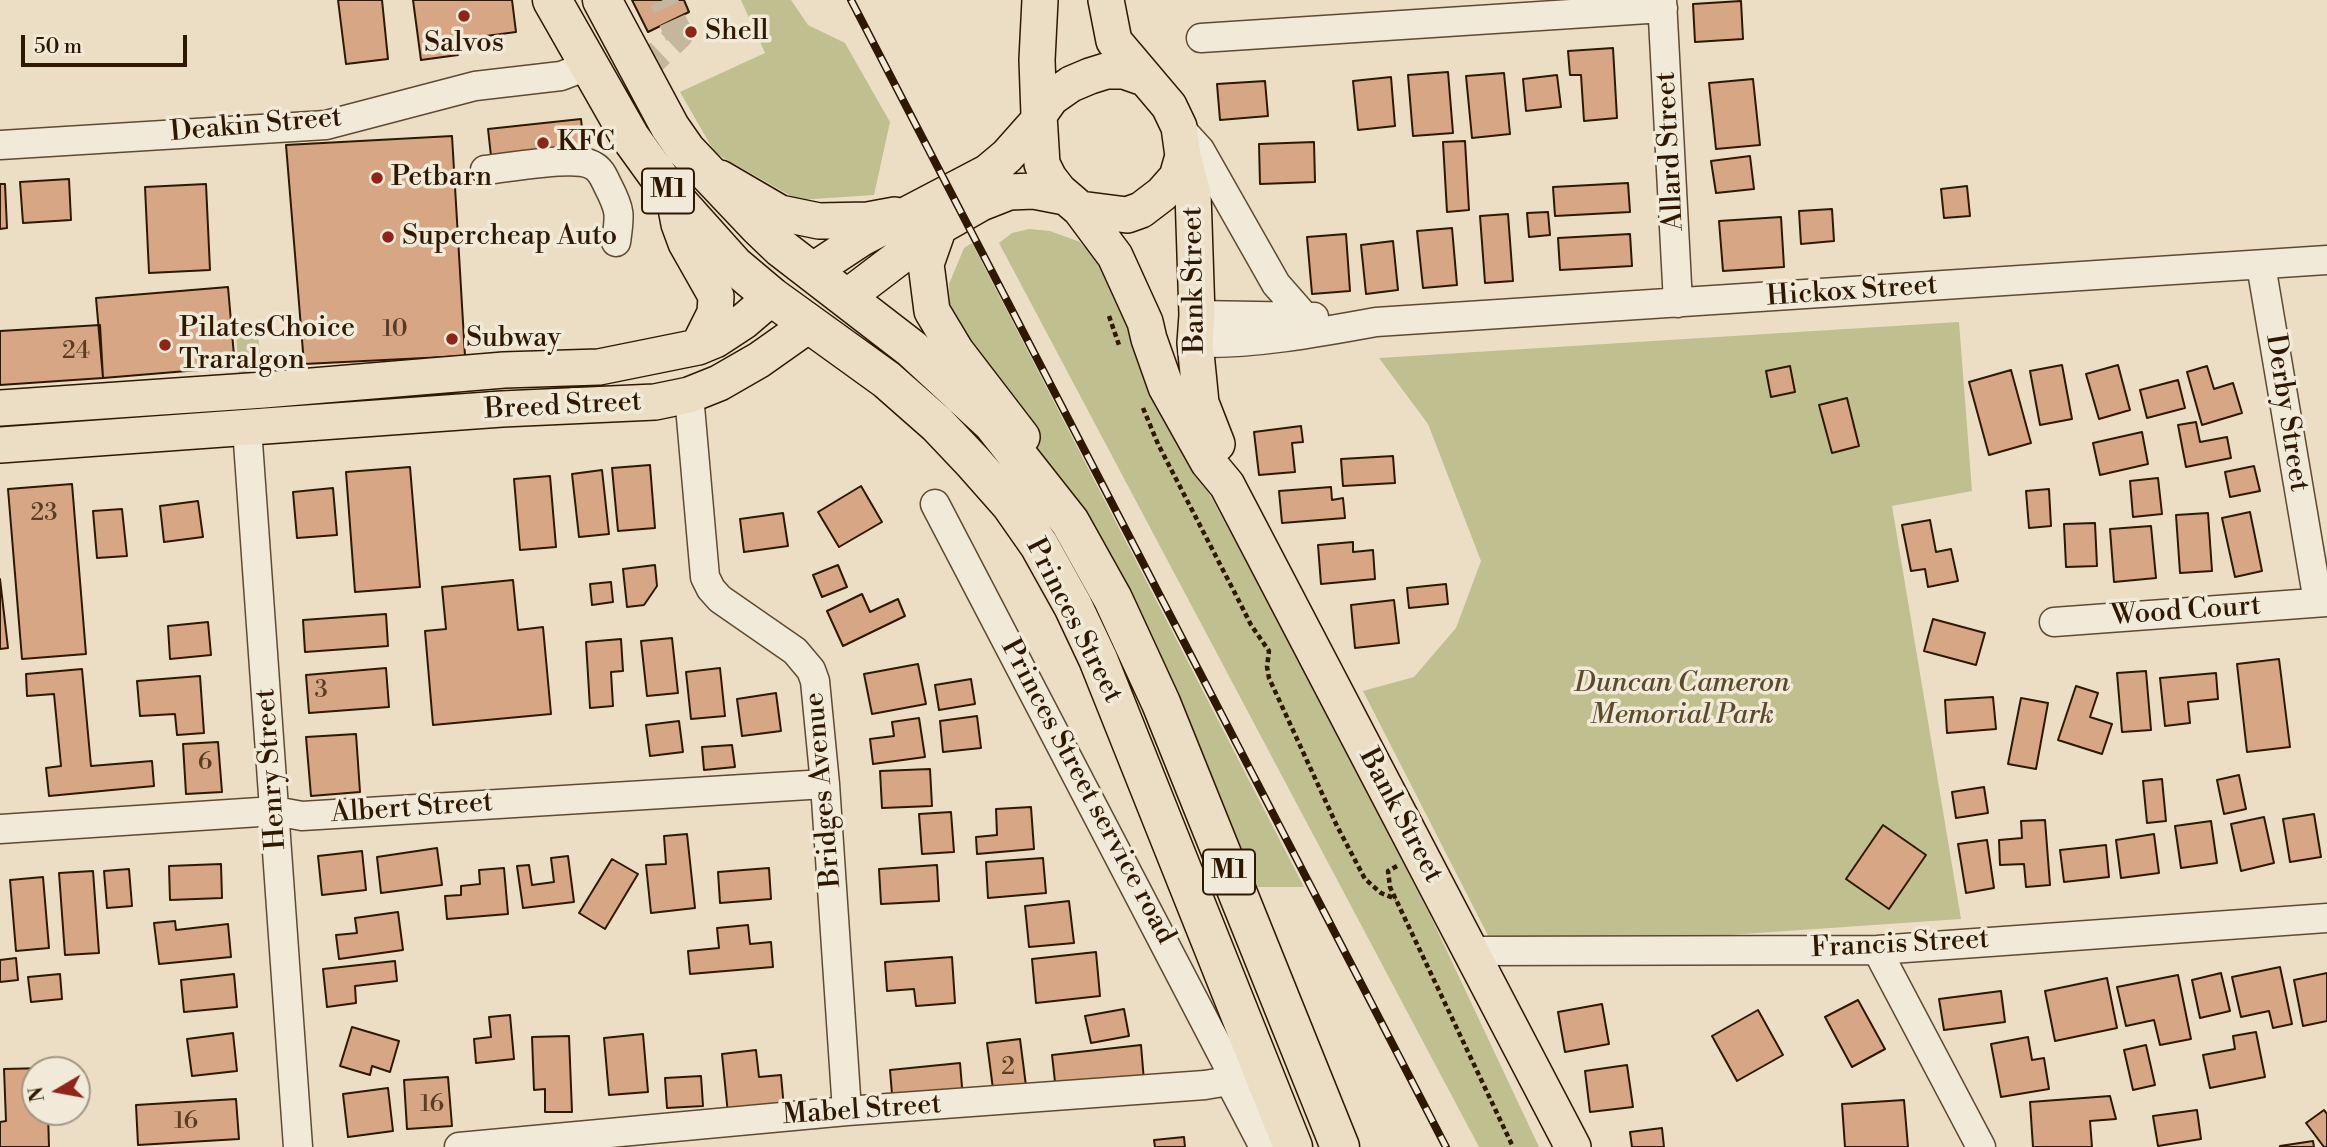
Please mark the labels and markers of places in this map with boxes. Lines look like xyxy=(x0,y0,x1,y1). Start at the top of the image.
marker: Salvos xyxy=(456,8,472,24)
place label: Shell xyxy=(705,15,768,49)
marker: Shell xyxy=(683,24,699,40)
place label: Salvos xyxy=(424,27,504,61)
place label: KFC xyxy=(557,126,615,160)
marker: KFC xyxy=(535,135,551,151)
place label: Petbarn xyxy=(391,161,492,195)
marker: Petbarn xyxy=(369,170,385,186)
place label: Supercheap Auto xyxy=(402,220,617,254)
marker: Supercheap Auto xyxy=(380,229,396,245)
place label: PilatesChoice Traralgon xyxy=(179,312,355,378)
place label: Subway xyxy=(466,322,561,356)
marker: Subway xyxy=(444,331,460,347)
marker: PilatesChoice Traralgon xyxy=(157,337,173,353)

